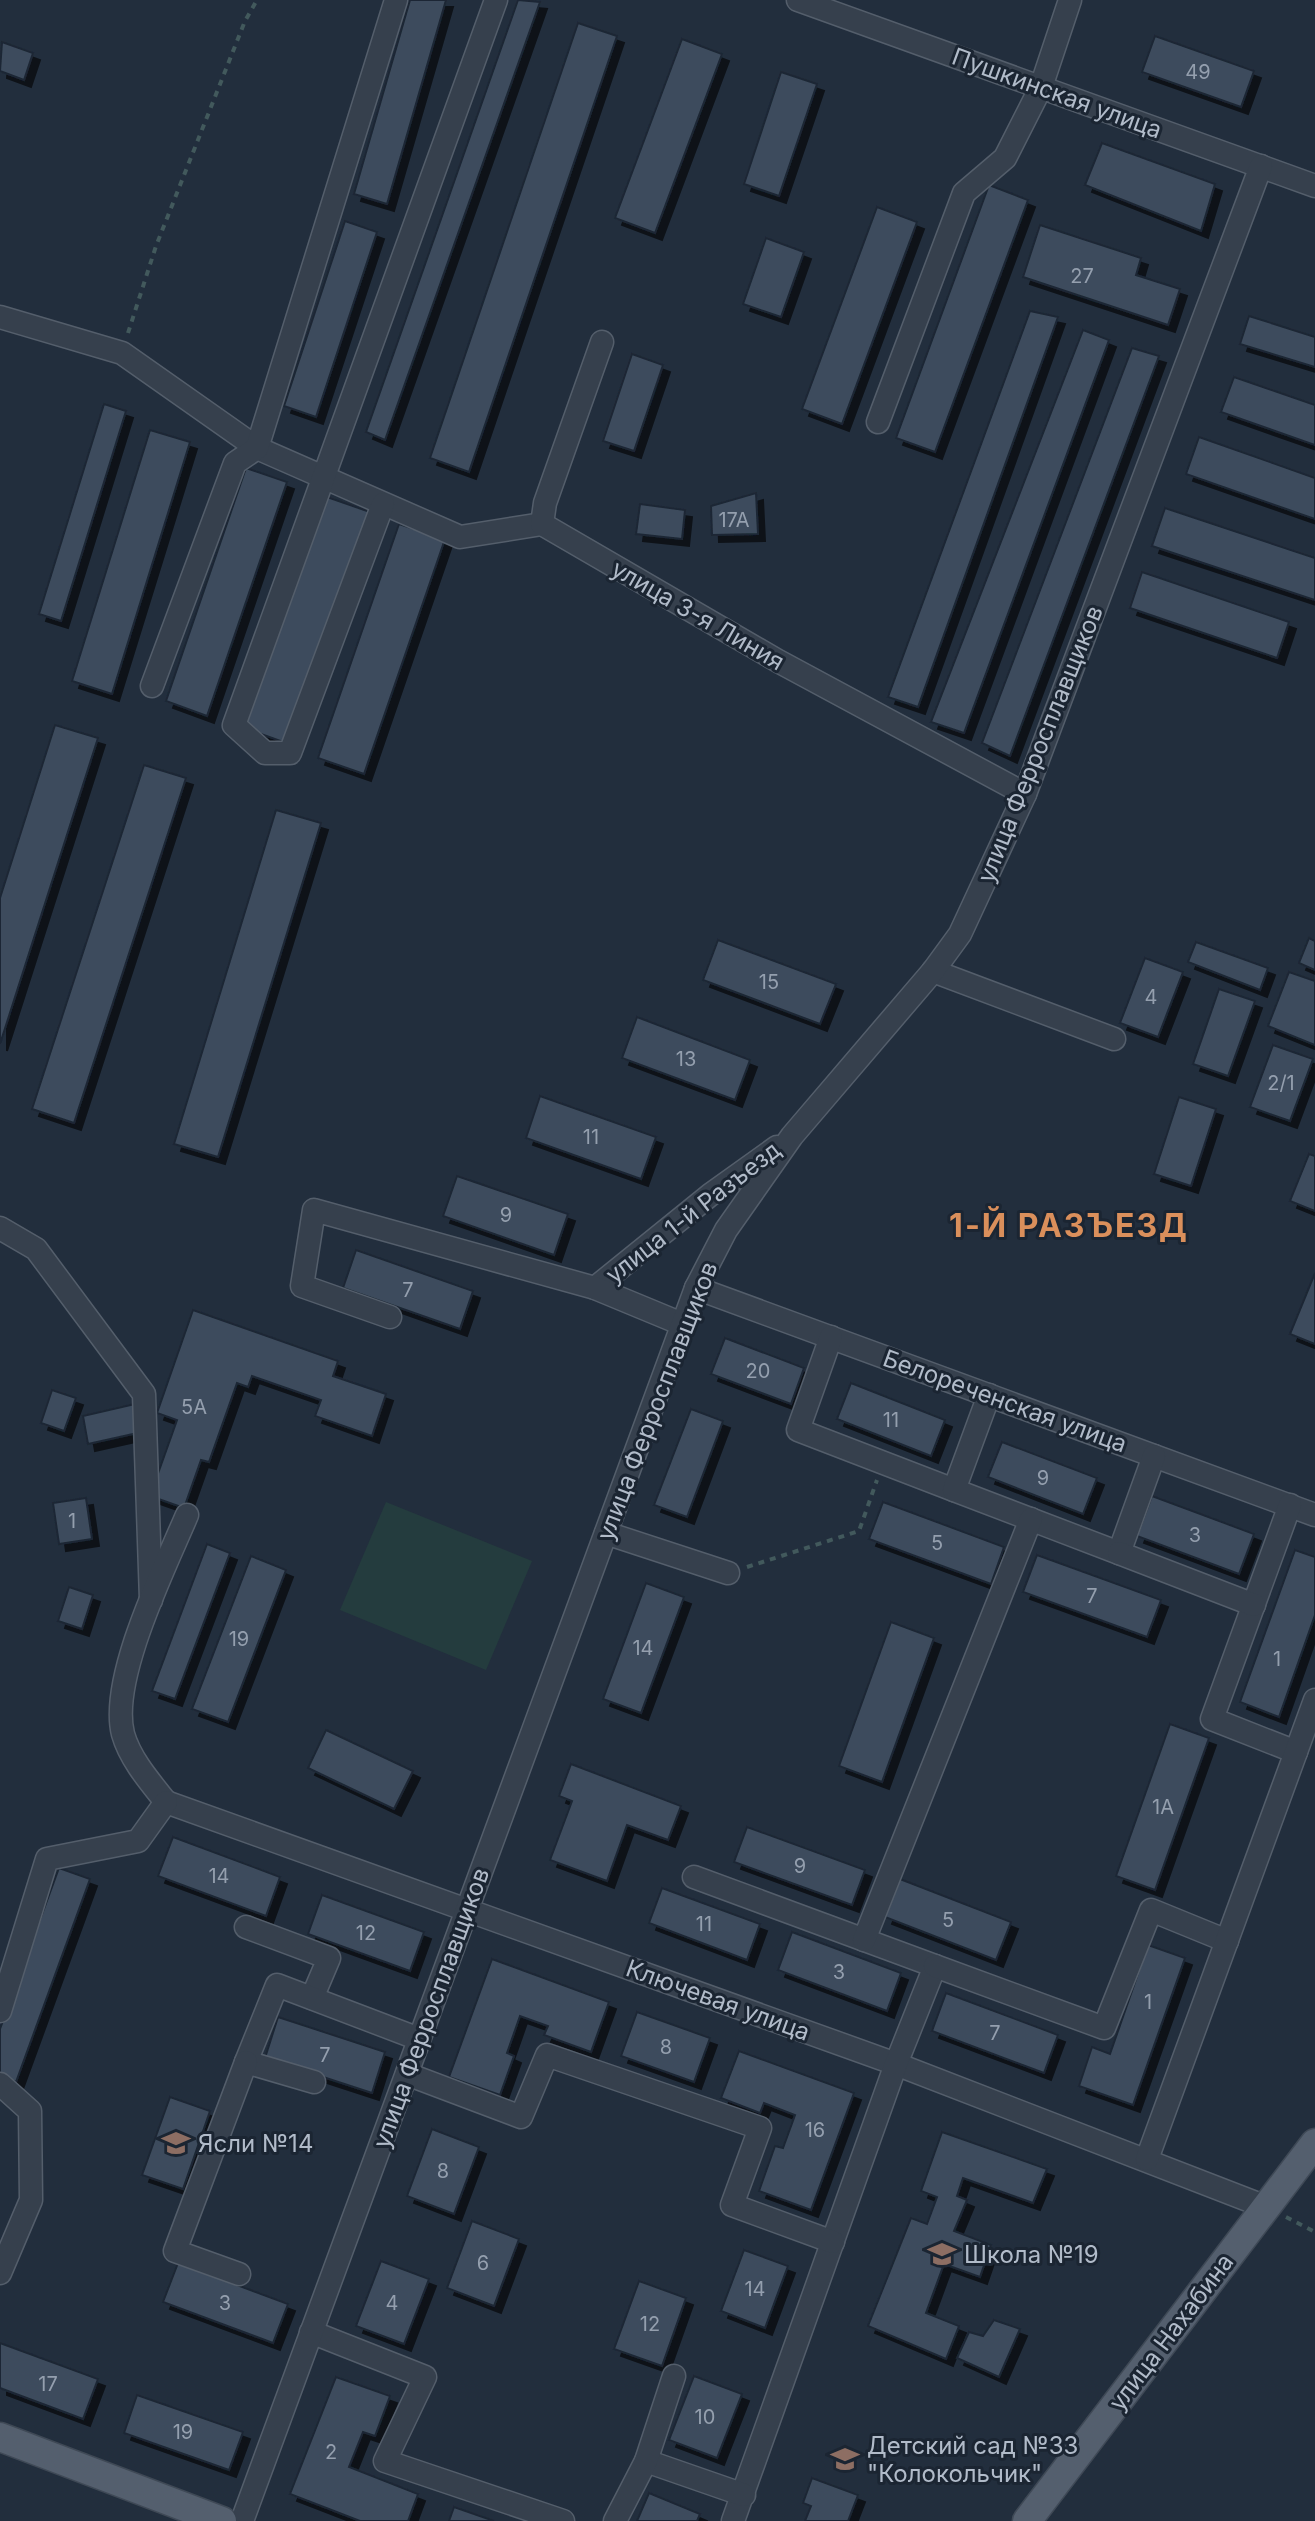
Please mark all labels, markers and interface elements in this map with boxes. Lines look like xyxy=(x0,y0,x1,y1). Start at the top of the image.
street label: Пушкинская улица xyxy=(948,42,1166,144)
house number: 49 xyxy=(1185,60,1211,84)
house number: 27 xyxy=(1070,264,1094,288)
house number: 17А xyxy=(718,508,750,532)
street label: улица 3-я Линия xyxy=(606,554,790,676)
street label: улица Ферросплавщиков xyxy=(971,601,1109,887)
house number: 15 xyxy=(759,970,779,994)
house number: 4 xyxy=(1145,985,1157,1009)
house number: 13 xyxy=(676,1047,696,1071)
house number: 2/1 xyxy=(1267,1071,1295,1095)
house number: 11 xyxy=(583,1125,599,1149)
street label: улица 1-й Разъезд xyxy=(600,1135,786,1289)
house number: 9 xyxy=(500,1203,512,1227)
district label: 1-Й РАЗЪЕЗД xyxy=(949,1206,1189,1245)
street label: улица Ферросплавщиков xyxy=(590,1258,724,1544)
house number: 7 xyxy=(402,1278,414,1302)
street label: Белореченская улица xyxy=(879,1343,1131,1459)
house number: 20 xyxy=(746,1359,770,1383)
house number: 5А xyxy=(181,1395,207,1419)
house number: 11 xyxy=(883,1408,899,1432)
house number: 9 xyxy=(1037,1466,1049,1490)
house number: 1 xyxy=(68,1509,76,1533)
house number: 3 xyxy=(1189,1523,1201,1547)
house number: 5 xyxy=(931,1531,943,1555)
house number: 7 xyxy=(1086,1584,1098,1608)
house number: 19 xyxy=(229,1627,249,1651)
house number: 14 xyxy=(632,1636,654,1660)
house number: 1 xyxy=(1273,1647,1281,1671)
house number: 1А xyxy=(1152,1795,1174,1819)
house number: 9 xyxy=(794,1854,806,1878)
house number: 14 xyxy=(208,1864,230,1888)
street label: улица Ферросплавщиков xyxy=(367,1864,495,2152)
house number: 5 xyxy=(942,1908,954,1932)
house number: 11 xyxy=(696,1912,712,1936)
house number: 12 xyxy=(356,1921,376,1945)
street label: Ключевая улица xyxy=(622,1953,814,2047)
house number: 3 xyxy=(833,1960,845,1984)
house number: 1 xyxy=(1144,1990,1152,2014)
house number: 7 xyxy=(989,2021,1001,2045)
house number: 8 xyxy=(660,2035,672,2059)
house number: 7 xyxy=(319,2043,331,2067)
house number: 16 xyxy=(805,2118,825,2142)
school or university icon: Ясли №14 xyxy=(161,2128,191,2158)
place label: Ясли №14 xyxy=(198,2129,313,2158)
house number: 8 xyxy=(437,2159,449,2183)
school or university icon: Школа №19 xyxy=(927,2239,957,2269)
place label: Школа №19 xyxy=(964,2240,1099,2269)
street label: улица Нахабина xyxy=(1103,2248,1239,2416)
house number: 6 xyxy=(477,2251,489,2275)
house number: 14 xyxy=(744,2277,766,2301)
house number: 3 xyxy=(219,2291,231,2315)
house number: 4 xyxy=(386,2291,398,2315)
house number: 12 xyxy=(640,2312,660,2336)
house number: 17 xyxy=(38,2372,58,2396)
house number: 10 xyxy=(695,2405,715,2429)
house number: 19 xyxy=(173,2420,193,2444)
place label: Детский сад №33 "Колокольчик" xyxy=(867,2431,1078,2488)
house number: 2 xyxy=(325,2440,337,2464)
school or university icon: Детский сад №33 "Колокольчик" xyxy=(830,2444,860,2474)

